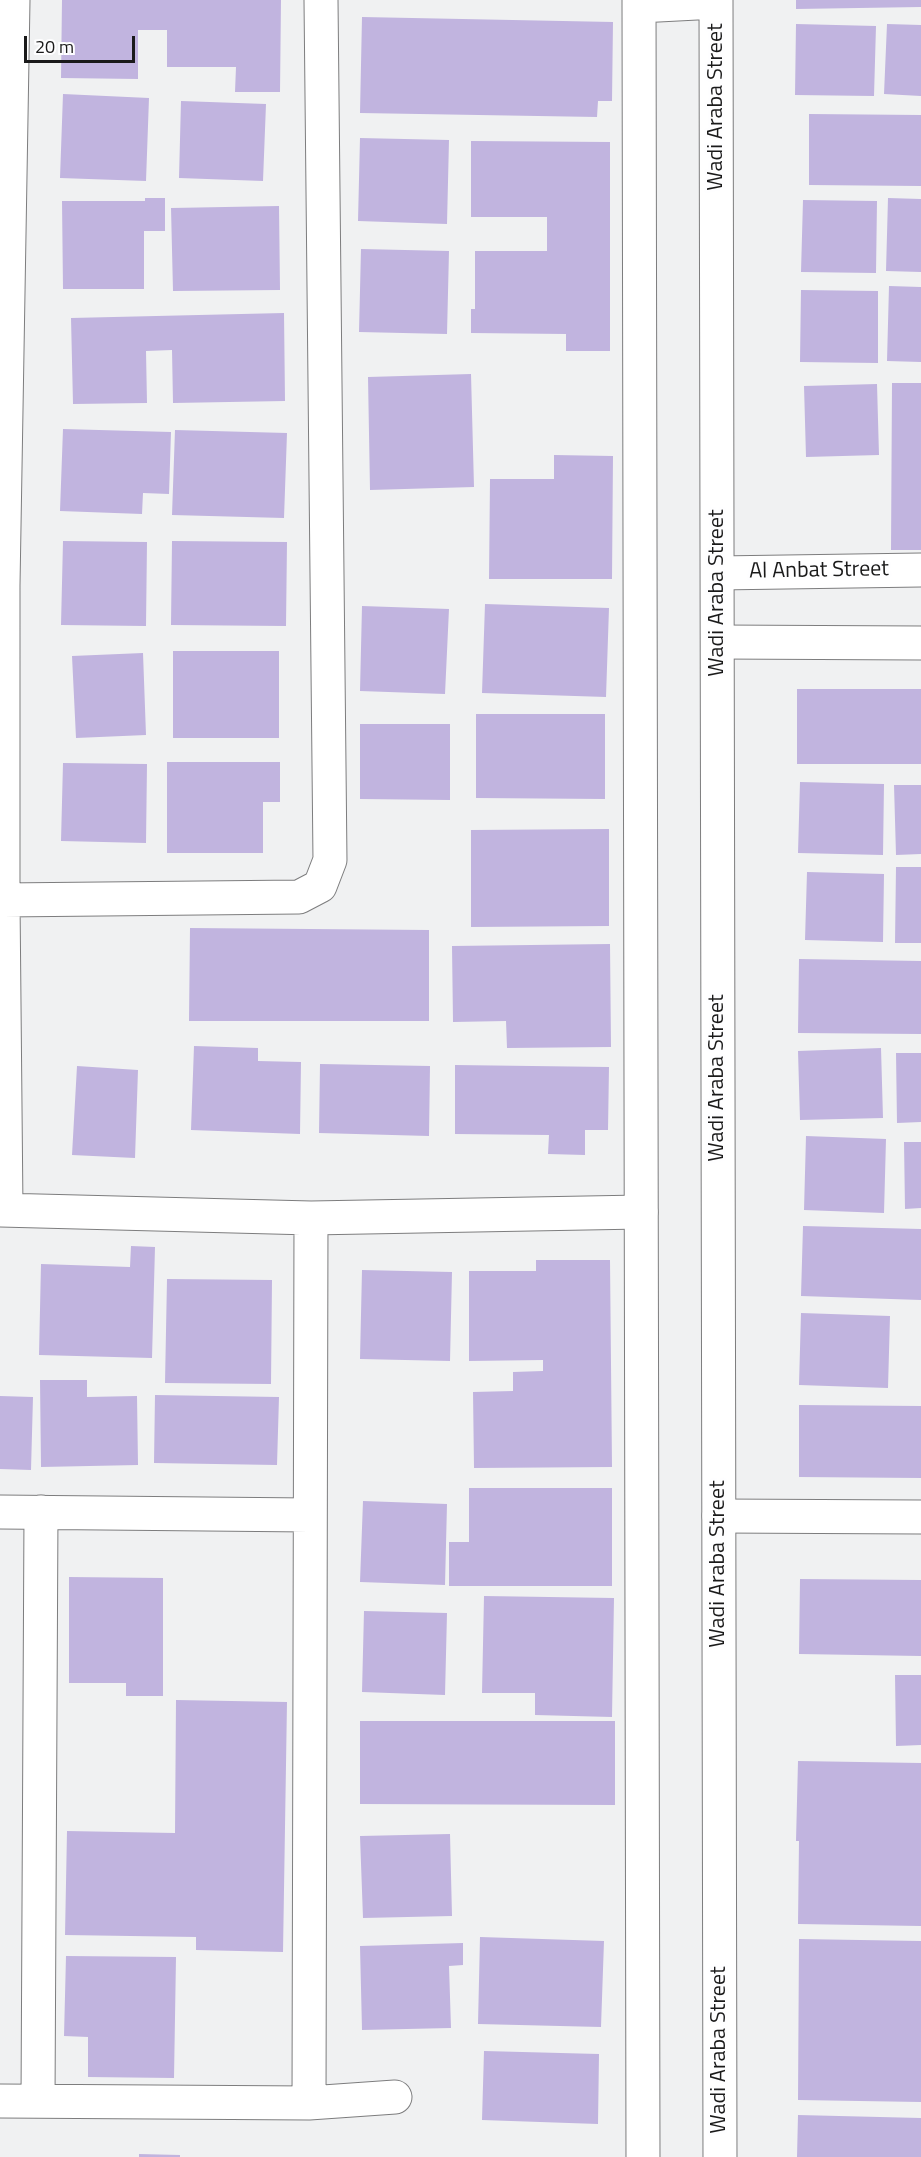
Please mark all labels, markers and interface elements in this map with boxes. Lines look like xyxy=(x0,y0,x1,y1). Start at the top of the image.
street label: Wadi Araba Street xyxy=(704,23,730,191)
scale bar xyxy=(27,24,138,62)
text: 20 m xyxy=(35,33,74,60)
street label: Wadi Araba Street xyxy=(705,509,731,677)
street label: Al Anbat Street xyxy=(749,557,889,585)
street label: Wadi Araba Street xyxy=(705,994,731,1162)
street label: Wadi Araba Street xyxy=(706,1480,732,1648)
street label: Wadi Araba Street xyxy=(707,1966,733,2134)

